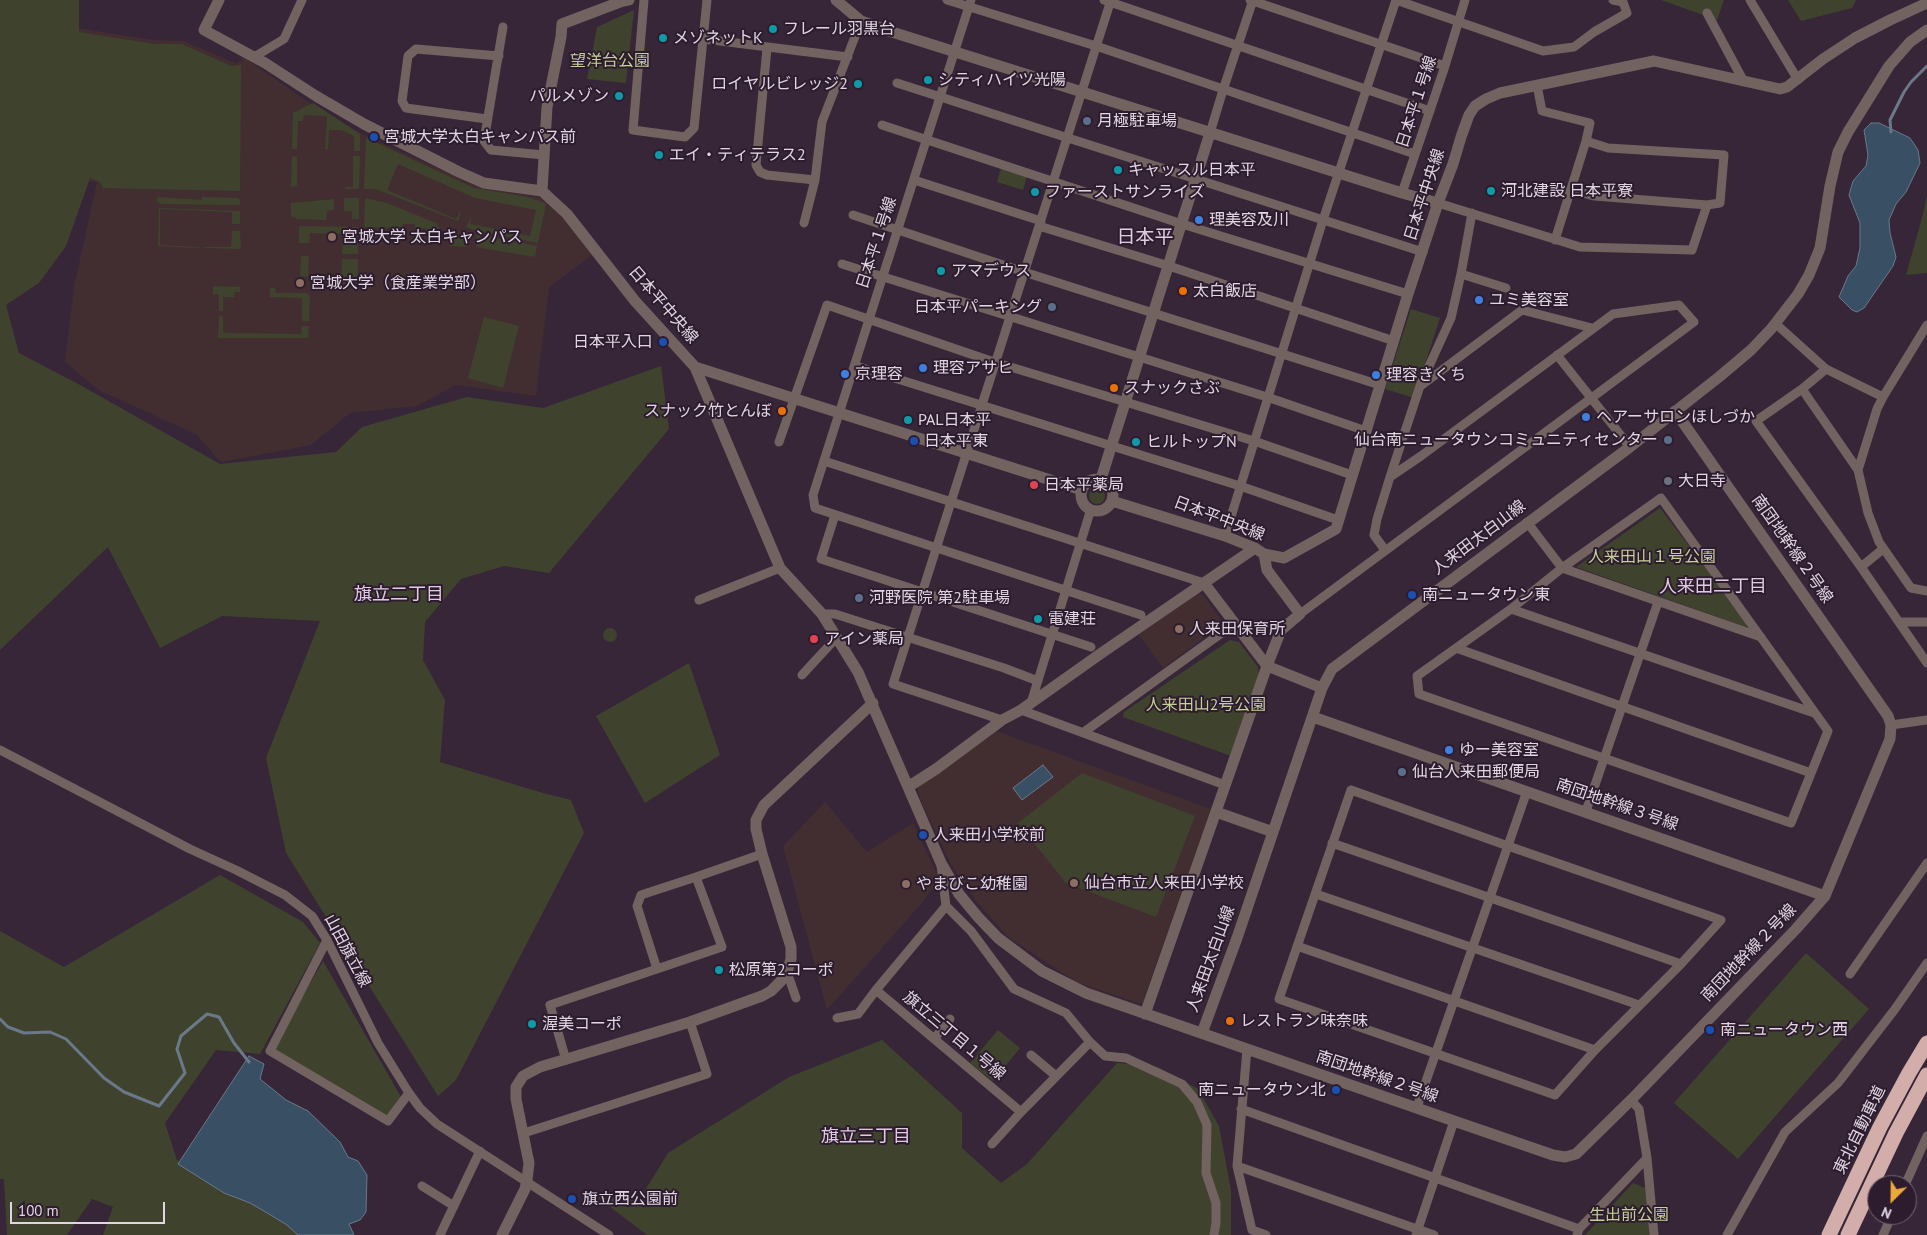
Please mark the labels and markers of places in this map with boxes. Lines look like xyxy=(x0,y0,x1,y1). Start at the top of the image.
place label: フレール羽黒台 xyxy=(783,19,895,39)
marker: フレール羽黒台 xyxy=(767,23,779,35)
place label: メゾネットK xyxy=(673,28,763,48)
marker: メゾネットK xyxy=(657,32,669,44)
place label: シティハイツ光陽 xyxy=(938,70,1066,90)
place label: ロイヤルビレッジ2 xyxy=(711,74,848,94)
marker: シティハイツ光陽 xyxy=(922,74,934,86)
marker: ロイヤルビレッジ2 xyxy=(852,78,864,90)
place label: パルメゾン xyxy=(529,86,609,106)
marker: パルメゾン xyxy=(613,90,625,102)
place label: 月極駐車場 xyxy=(1097,111,1177,131)
marker: 月極駐車場 xyxy=(1081,115,1093,127)
place label: 宮城大学太白キャンパス前 xyxy=(384,127,576,147)
marker: 宮城大学太白キャンパス前 xyxy=(368,131,380,143)
place label: エイ・ティテラス2 xyxy=(669,145,806,165)
marker: エイ・ティテラス2 xyxy=(653,149,665,161)
place label: キャッスル日本平 xyxy=(1128,160,1256,180)
marker: キャッスル日本平 xyxy=(1112,164,1124,176)
place label: 河北建設 日本平寮 xyxy=(1501,181,1633,201)
place label: ファーストサンライズ xyxy=(1045,182,1205,202)
marker: 河北建設 日本平寮 xyxy=(1485,185,1497,197)
marker: ファーストサンライズ xyxy=(1029,186,1041,198)
place label: 理美容及川 xyxy=(1209,210,1289,230)
marker: 理美容及川 xyxy=(1193,214,1205,226)
place label: 宮城大学 太白キャンパス xyxy=(342,227,522,247)
marker: 宮城大学 太白キャンパス xyxy=(326,231,338,243)
place label: アマデウス xyxy=(951,261,1031,281)
marker: アマデウス xyxy=(935,265,947,277)
place label: 宮城大学（食産業学部） xyxy=(310,273,486,293)
marker: 宮城大学（食産業学部） xyxy=(294,277,306,289)
place label: 太白飯店 xyxy=(1193,281,1257,301)
marker: 太白飯店 xyxy=(1177,285,1189,297)
place label: ユミ美容室 xyxy=(1489,290,1569,310)
marker: ユミ美容室 xyxy=(1473,294,1485,306)
place label: 日本平パーキング xyxy=(914,297,1042,317)
marker: 日本平パーキング xyxy=(1046,301,1058,313)
place label: 日本平入口 xyxy=(573,332,653,352)
marker: 日本平入口 xyxy=(657,336,669,348)
place label: 理容アサヒ xyxy=(933,358,1013,378)
marker: 理容アサヒ xyxy=(917,362,929,374)
place label: 京理容 xyxy=(855,364,903,384)
place label: 理容きくち xyxy=(1386,365,1466,385)
marker: 京理容 xyxy=(839,368,851,380)
marker: 理容きくち xyxy=(1370,369,1382,381)
place label: スナックさぶ xyxy=(1124,378,1220,398)
marker: スナックさぶ xyxy=(1108,382,1120,394)
place label: スナック竹とんぼ xyxy=(644,401,772,421)
marker: スナック竹とんぼ xyxy=(776,405,788,417)
place label: ヘアーサロンほしづか xyxy=(1596,407,1755,427)
place label: PAL日本平 xyxy=(918,410,992,430)
marker: ヘアーサロンほしづか xyxy=(1580,411,1592,423)
marker: PAL日本平 xyxy=(902,414,914,426)
place label: 仙台南ニュータウンコミュニティセンター xyxy=(1354,430,1658,450)
place label: 日本平東 xyxy=(924,431,988,451)
place label: ヒルトップN xyxy=(1146,432,1237,452)
marker: 仙台南ニュータウンコミュニティセンター xyxy=(1662,434,1674,446)
marker: 日本平東 xyxy=(908,435,920,447)
marker: ヒルトップN xyxy=(1130,436,1142,448)
place label: 大日寺 xyxy=(1678,471,1726,491)
place label: 日本平薬局 xyxy=(1044,475,1124,495)
marker: 大日寺 xyxy=(1662,475,1674,487)
marker: 日本平薬局 xyxy=(1028,479,1040,491)
place label: 南ニュータウン東 xyxy=(1422,585,1550,605)
place label: 河野医院 第2駐車場 xyxy=(869,588,1010,608)
marker: 南ニュータウン東 xyxy=(1406,589,1418,601)
marker: 河野医院 第2駐車場 xyxy=(853,592,865,604)
place label: 電建荘 xyxy=(1048,609,1096,629)
marker: 電建荘 xyxy=(1032,613,1044,625)
place label: 人来田保育所 xyxy=(1189,619,1285,639)
marker: 人来田保育所 xyxy=(1173,623,1185,635)
place label: アイン薬局 xyxy=(824,629,904,649)
marker: アイン薬局 xyxy=(808,633,820,645)
place label: ゆー美容室 xyxy=(1459,740,1539,760)
marker: ゆー美容室 xyxy=(1443,744,1455,756)
place label: 仙台人来田郵便局 xyxy=(1412,762,1540,782)
marker: 仙台人来田郵便局 xyxy=(1396,766,1408,778)
place label: 人来田小学校前 xyxy=(933,825,1045,845)
marker: 人来田小学校前 xyxy=(917,829,929,841)
place label: 仙台市立人来田小学校 xyxy=(1084,873,1244,893)
place label: やまびこ幼稚園 xyxy=(916,874,1028,894)
marker: 仙台市立人来田小学校 xyxy=(1068,877,1080,889)
marker: やまびこ幼稚園 xyxy=(900,878,912,890)
place label: 松原第2コーポ xyxy=(729,960,834,980)
marker: 松原第2コーポ xyxy=(713,964,725,976)
place label: レストラン味奈味 xyxy=(1240,1011,1368,1031)
place label: 渥美コーポ xyxy=(542,1014,622,1034)
marker: レストラン味奈味 xyxy=(1224,1015,1236,1027)
marker: 渥美コーポ xyxy=(526,1018,538,1030)
place label: 南ニュータウン西 xyxy=(1720,1020,1848,1040)
marker: 南ニュータウン西 xyxy=(1704,1024,1716,1036)
place label: 南ニュータウン北 xyxy=(1198,1080,1326,1100)
marker: 南ニュータウン北 xyxy=(1330,1084,1342,1096)
place label: 旗立西公園前 xyxy=(582,1189,678,1209)
marker: 旗立西公園前 xyxy=(566,1193,578,1205)

